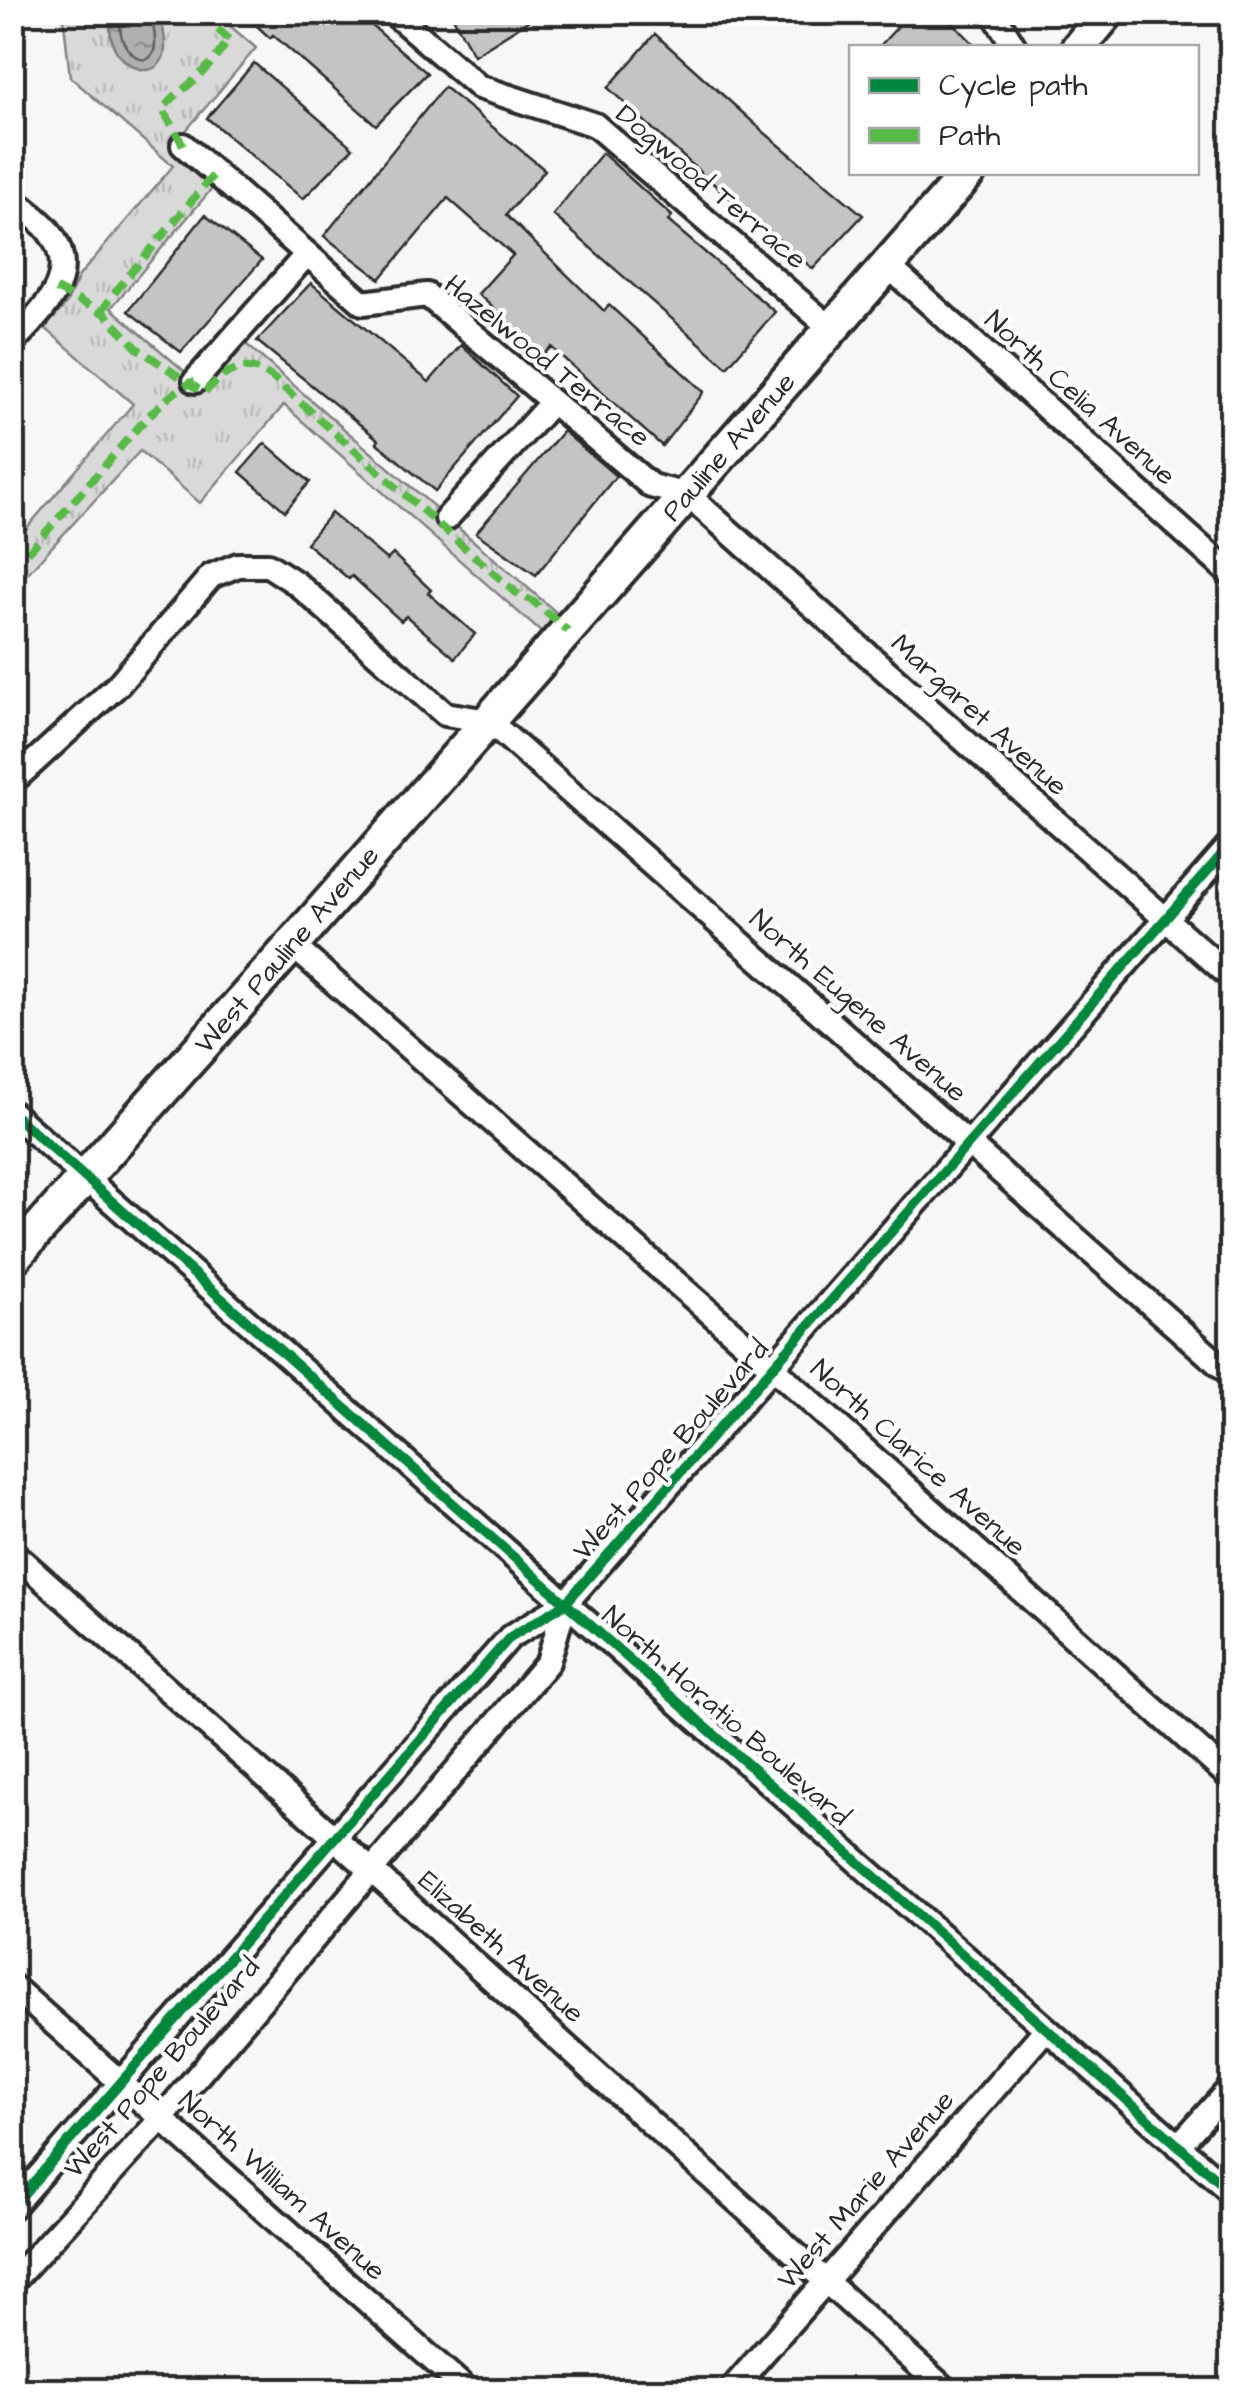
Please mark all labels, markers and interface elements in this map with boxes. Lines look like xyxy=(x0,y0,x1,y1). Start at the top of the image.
legend xyxy=(849,45,1199,175)
text: Cycle path xyxy=(939,65,1088,108)
street label: Dogwood Terrace xyxy=(606,95,815,279)
text: Path xyxy=(939,115,1001,157)
street label: Hazelwood Terrace xyxy=(436,266,658,456)
street label: North Celia Avenue xyxy=(976,301,1184,495)
street label: Pauline Avenue xyxy=(653,364,805,530)
street label: Margaret Avenue xyxy=(881,625,1076,806)
street label: West Pauline Avenue xyxy=(186,837,388,1063)
street label: North Eugene Avenue xyxy=(740,900,975,1112)
street label: West Pope Boulevard xyxy=(564,1331,778,1569)
street label: North Clarice Avenue xyxy=(802,1350,1034,1566)
street label: North Horatio Boulevard xyxy=(593,1597,859,1835)
street label: Elizabeth Avenue xyxy=(409,1862,593,2032)
street label: West Pope Boulevard xyxy=(55,1949,269,2187)
street label: North William Avenue xyxy=(170,2082,394,2290)
street label: West Marie Avenue xyxy=(768,2082,964,2298)

